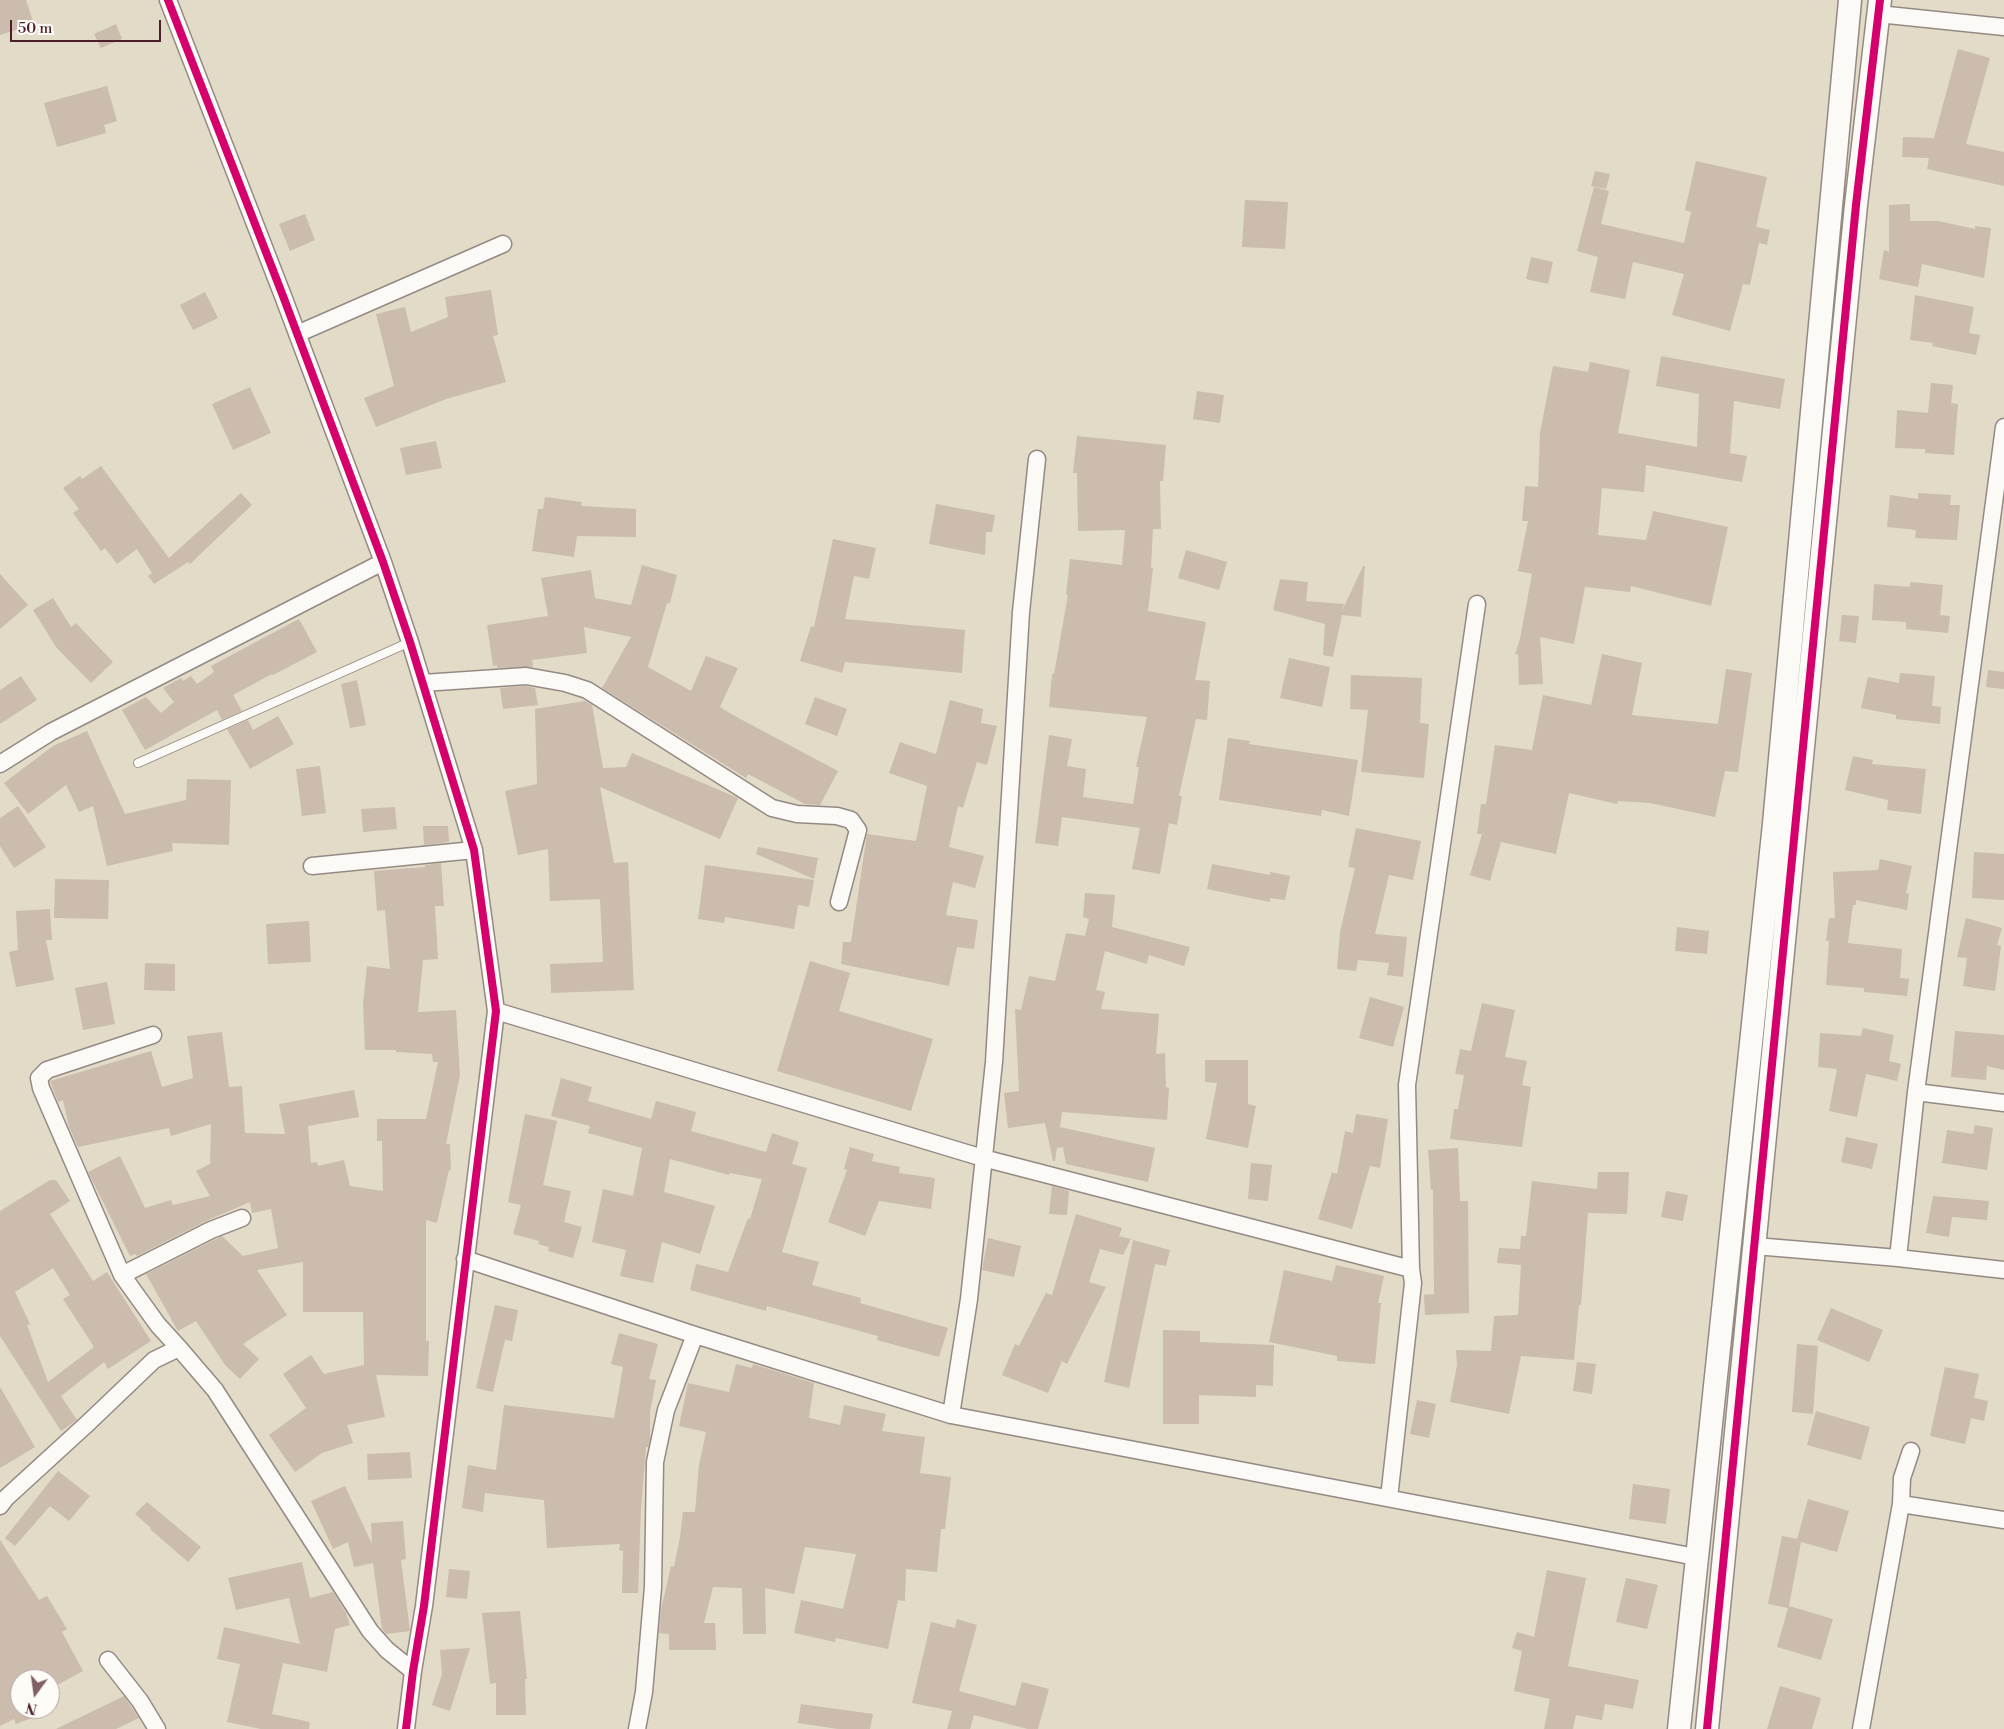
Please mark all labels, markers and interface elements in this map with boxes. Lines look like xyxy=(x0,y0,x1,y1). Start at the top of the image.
scale bar xyxy=(12,10,164,42)
text: 50 m xyxy=(18,19,52,38)
north arrow xyxy=(10,1669,60,1719)
text: N xyxy=(24,1698,39,1718)

